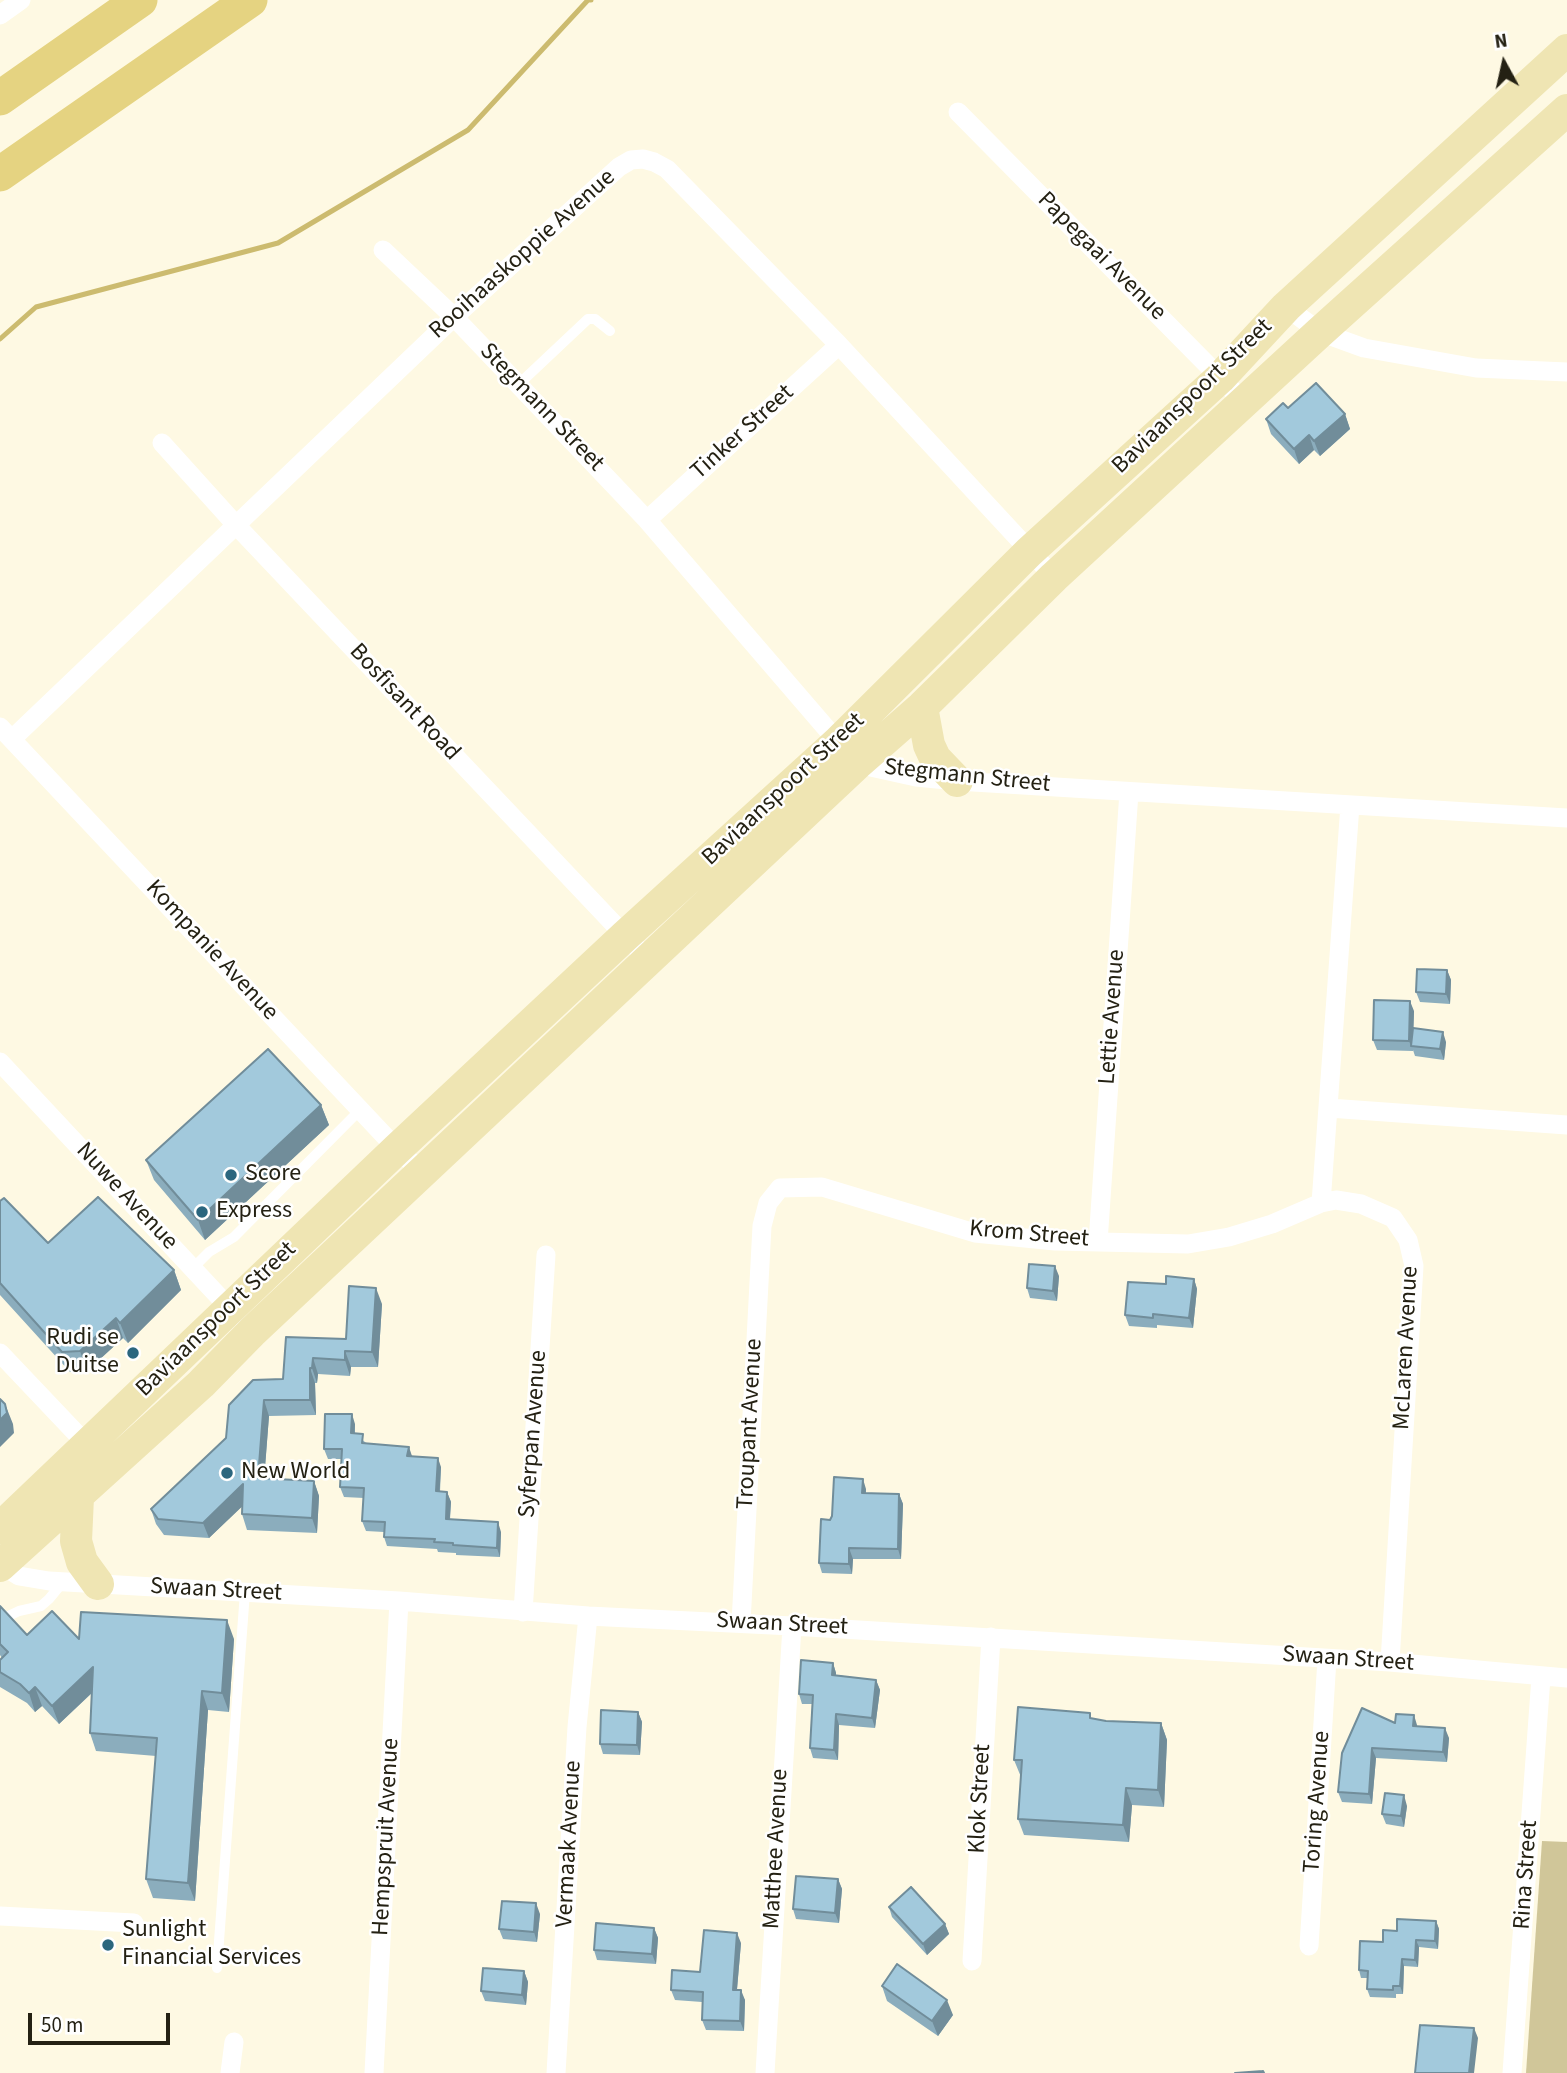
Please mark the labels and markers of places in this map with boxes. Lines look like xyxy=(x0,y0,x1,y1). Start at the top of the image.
place label: Score xyxy=(245,1161,301,1189)
marker: Score xyxy=(223,1167,239,1183)
place label: Express xyxy=(216,1198,292,1226)
marker: Express xyxy=(194,1204,210,1220)
place label: Rudi se Duitse xyxy=(46,1325,119,1381)
marker: Rudi se Duitse xyxy=(125,1345,141,1361)
place label: New World xyxy=(241,1459,350,1487)
marker: New World xyxy=(219,1465,235,1481)
place label: Sunlight Financial Services xyxy=(122,1917,301,1973)
marker: Sunlight Financial Services xyxy=(100,1937,116,1953)

